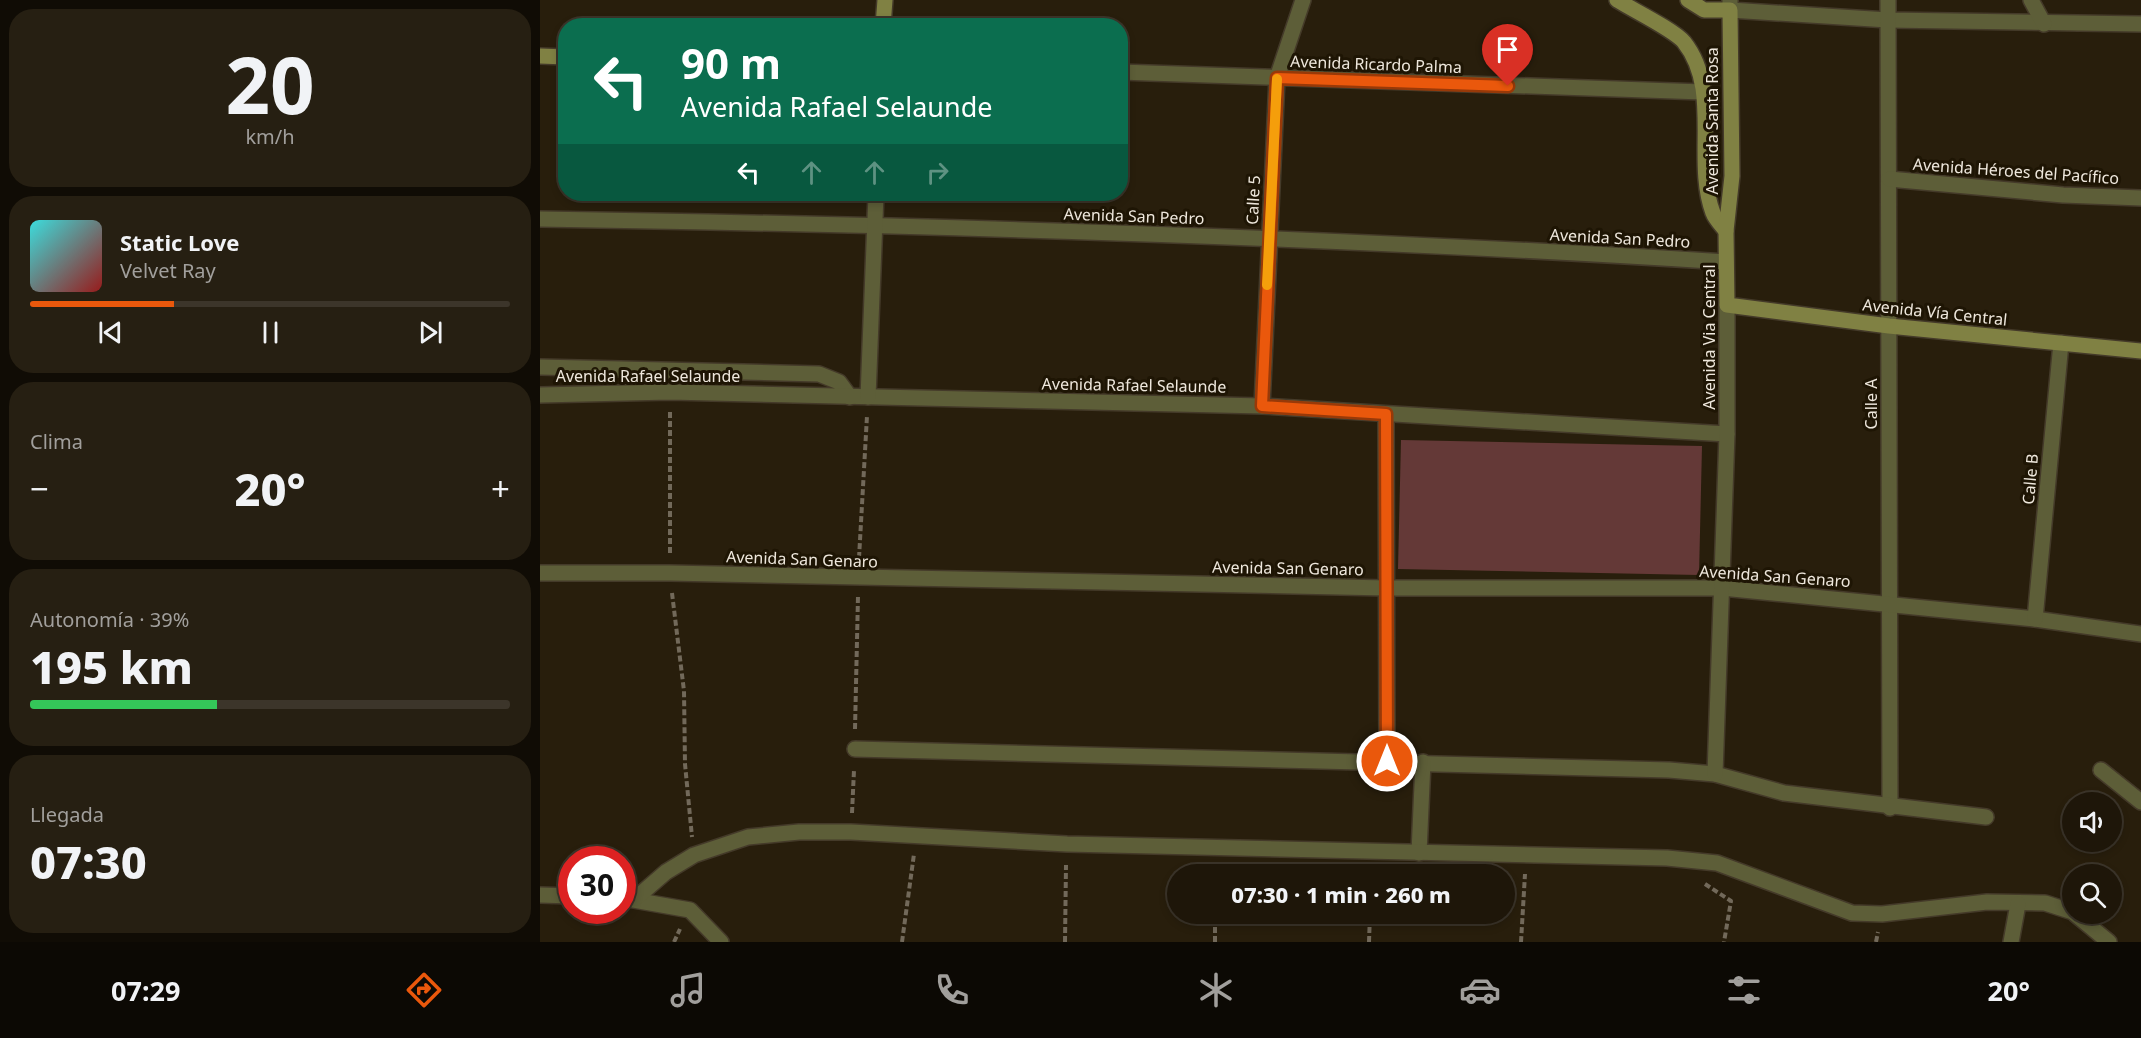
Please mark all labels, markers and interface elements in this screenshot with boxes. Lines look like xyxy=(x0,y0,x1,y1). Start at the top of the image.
pin xyxy=(1482,24,1533,86)
text: 20 xyxy=(225,31,315,137)
icon: arrive xyxy=(1491,33,1524,66)
text: 90 m xyxy=(681,34,781,91)
icon: left xyxy=(582,42,660,120)
street label: Avenida Santa Rosa xyxy=(1701,47,1723,195)
street label: Avenida Ricardo Palma xyxy=(1290,50,1462,78)
text: Avenida Rafael Selaunde xyxy=(681,88,993,125)
text: km/h xyxy=(245,123,295,150)
street label: Avenida Héroes del Pacífico xyxy=(1912,153,2120,189)
icon: left xyxy=(732,156,765,189)
icon: ahead xyxy=(795,156,828,189)
icon: ahead xyxy=(858,156,891,189)
icon: right xyxy=(921,156,954,189)
street label: Calle 5 xyxy=(1241,175,1265,225)
street label: Avenida San Pedro xyxy=(1063,203,1205,229)
street label: Avenida San Pedro xyxy=(1549,223,1691,253)
text: Static Love xyxy=(120,227,239,257)
text: Velvet Ray xyxy=(120,257,216,284)
street label: Avenida Via Central xyxy=(1698,264,1720,410)
street label: Avenida Vía Central xyxy=(1862,293,2008,331)
icon: previous xyxy=(94,316,127,349)
icon: pause xyxy=(254,316,287,349)
icon: next xyxy=(414,316,447,349)
street label: Avenida Rafael Selaunde xyxy=(556,365,740,387)
street label: Avenida Rafael Selaunde xyxy=(1042,372,1226,398)
street label: Calle A xyxy=(1860,378,1882,429)
text: Clima xyxy=(30,428,83,455)
street label: Calle B xyxy=(2017,453,2043,505)
text: 20° xyxy=(234,458,306,519)
text: − xyxy=(30,466,49,511)
text: + xyxy=(491,466,510,511)
street label: Avenida San Genaro xyxy=(726,545,878,573)
street label: Avenida San Genaro xyxy=(1212,556,1364,580)
street label: Avenida San Genaro xyxy=(1699,560,1851,592)
text: Autonomía · 39% xyxy=(30,606,189,633)
text: 195 km xyxy=(30,636,193,697)
position arrow xyxy=(1355,729,1419,793)
map controls xyxy=(2062,792,2122,924)
button: sound xyxy=(2062,792,2122,852)
text: Llegada xyxy=(30,801,104,828)
text: 07:30 xyxy=(30,831,147,892)
speed limit sign: 30 xyxy=(558,846,636,924)
button: search xyxy=(2062,864,2122,924)
text: 07:30 · 1 min · 260 m xyxy=(1231,879,1451,909)
icon: directions xyxy=(403,969,445,1011)
icon: music xyxy=(667,969,709,1011)
icon: phone xyxy=(931,969,973,1011)
icon: climate xyxy=(1195,969,1237,1011)
icon: car xyxy=(1459,969,1501,1011)
icon: filters xyxy=(1723,969,1765,1011)
text: 07:29 xyxy=(111,972,180,1009)
text: 20° xyxy=(1988,972,2030,1009)

